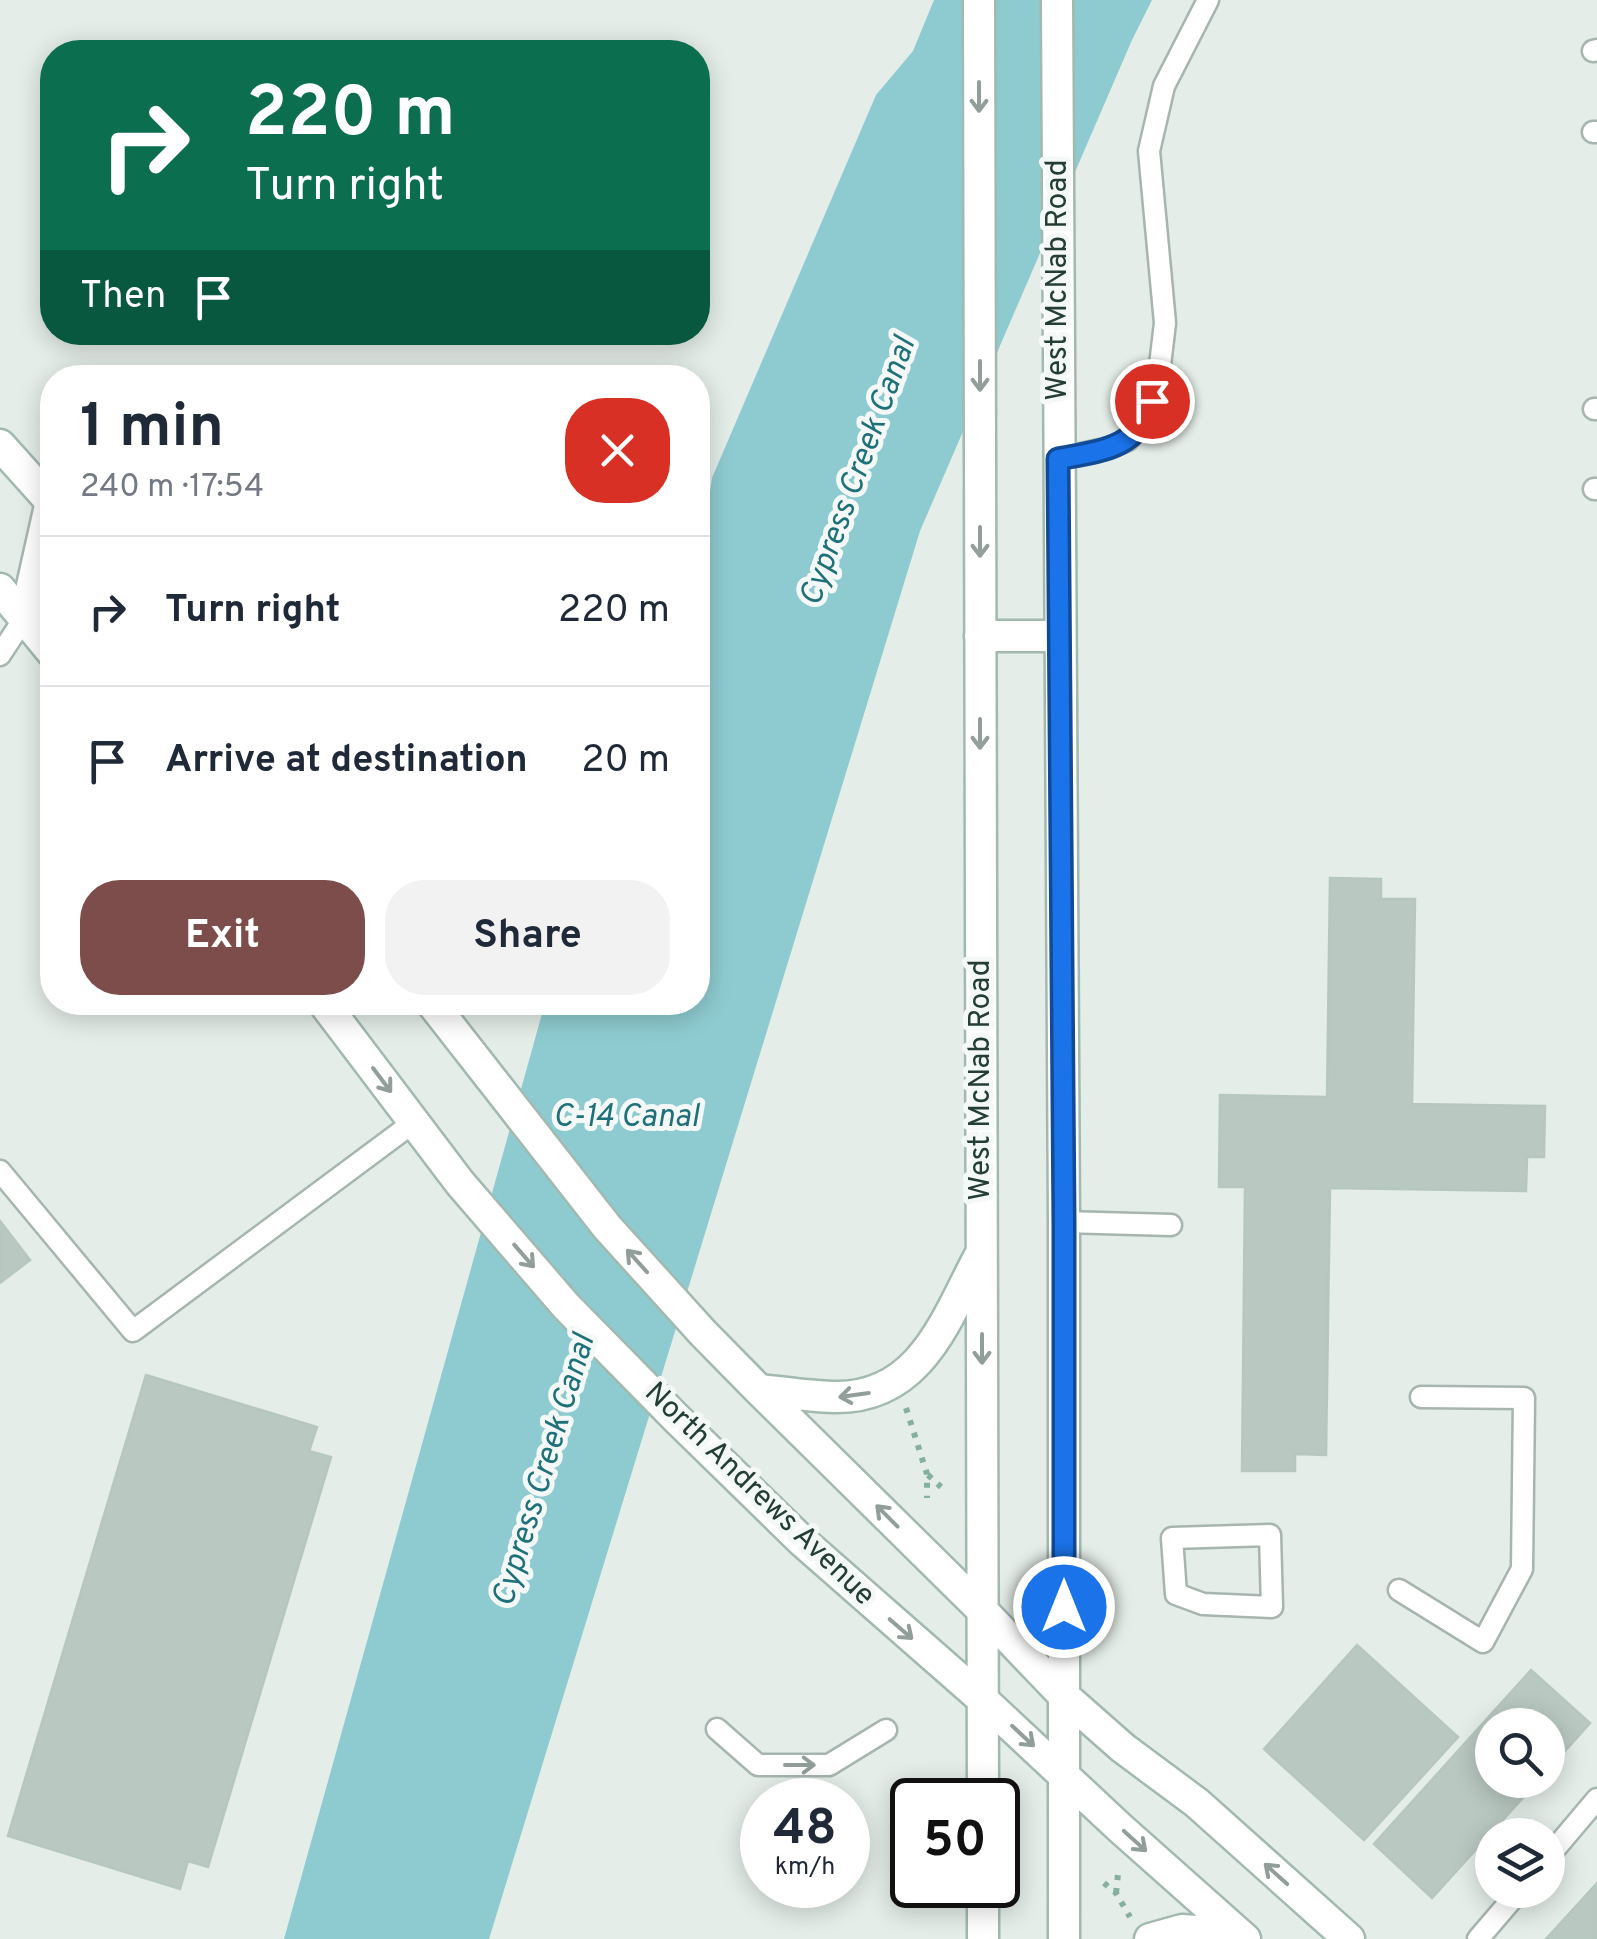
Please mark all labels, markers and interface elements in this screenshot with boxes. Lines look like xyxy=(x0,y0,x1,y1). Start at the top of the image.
text: 220 m xyxy=(245,72,455,161)
icon: right xyxy=(80,80,210,210)
one-way arrow xyxy=(970,80,988,113)
text: Turn right xyxy=(245,159,444,216)
street label: West McNab Road xyxy=(1040,159,1077,401)
icon: arrive xyxy=(186,270,241,325)
text: Then xyxy=(80,273,166,322)
water label: Cypress Creek Canal xyxy=(792,331,927,612)
one-way arrow xyxy=(970,358,990,391)
pin xyxy=(1110,359,1195,444)
icon: arrive xyxy=(1125,374,1180,429)
text: 1 min xyxy=(80,392,224,468)
button: close xyxy=(565,398,670,503)
text: 240 m · 17:54 xyxy=(80,468,264,508)
one-way arrow xyxy=(970,526,990,558)
icon: right xyxy=(80,584,135,639)
text: Turn right xyxy=(165,587,340,636)
text: 220 m xyxy=(558,587,670,636)
one-way arrow xyxy=(970,716,990,749)
icon: arrive xyxy=(80,734,135,789)
text: Arrive at destination xyxy=(165,737,528,786)
text: 20 m xyxy=(581,737,670,786)
button: Exit xyxy=(80,880,365,995)
button: Share xyxy=(385,880,670,995)
street label: West McNab Road xyxy=(963,959,1000,1201)
one-way arrow xyxy=(371,1066,392,1093)
water label: C-14 Canal xyxy=(553,1098,701,1138)
one-way arrow xyxy=(512,1243,534,1269)
one-way arrow xyxy=(626,1249,649,1274)
water label: Cypress Creek Canal xyxy=(485,1328,606,1612)
one-way arrow xyxy=(972,1332,992,1364)
street label: North Andrews Avenue xyxy=(636,1375,882,1615)
one-way arrow xyxy=(838,1386,871,1404)
one-way arrow xyxy=(875,1504,899,1528)
position arrow xyxy=(1012,1555,1116,1659)
one-way arrow xyxy=(888,1617,914,1640)
map controls xyxy=(1475,1708,1565,1908)
button: search xyxy=(1475,1708,1565,1798)
one-way arrow xyxy=(1010,1724,1035,1747)
one-way arrow xyxy=(782,1756,815,1774)
speed limit sign: 50 xyxy=(890,1778,1020,1908)
text: 48 xyxy=(773,1799,837,1862)
button: layers xyxy=(1475,1818,1565,1908)
one-way arrow xyxy=(1122,1830,1147,1853)
text: km/h xyxy=(775,1852,835,1884)
one-way arrow xyxy=(1264,1863,1289,1886)

